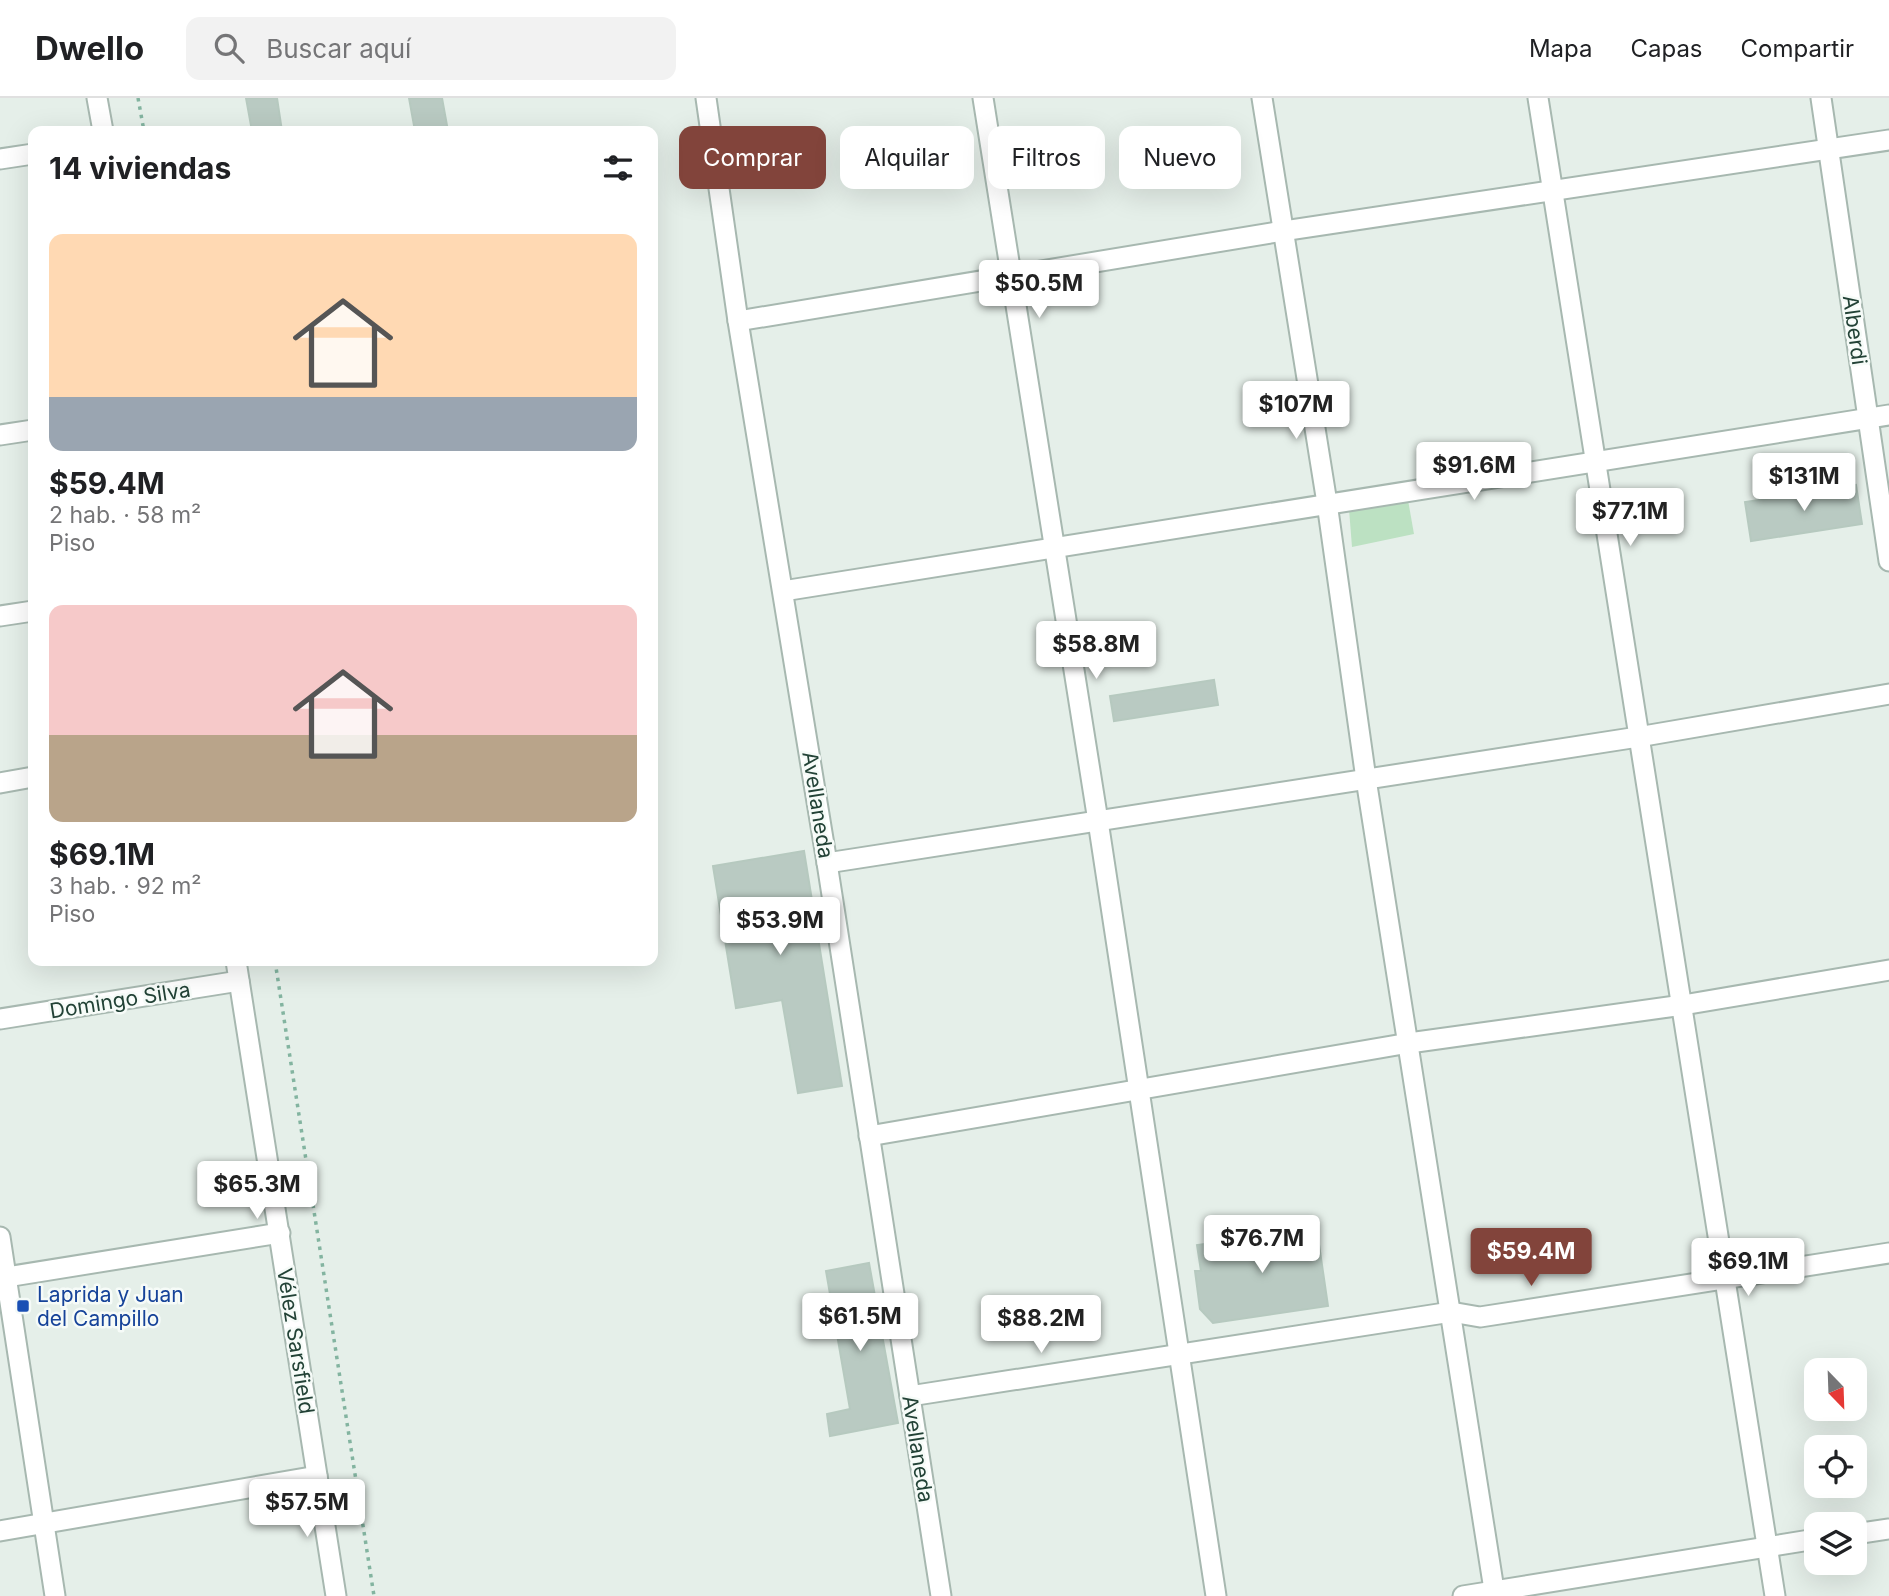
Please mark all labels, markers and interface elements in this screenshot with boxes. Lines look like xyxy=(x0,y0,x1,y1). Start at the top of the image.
search box xyxy=(186,17,676,80)
text: Dwello xyxy=(35,28,144,68)
icon: search xyxy=(210,29,248,67)
text: Buscar aquí xyxy=(266,33,411,64)
text: Mapa xyxy=(1529,34,1592,63)
text: Capas xyxy=(1630,34,1703,63)
text: Compartir xyxy=(1741,34,1854,63)
chip: Comprar xyxy=(679,126,826,189)
chip: Alquilar xyxy=(840,126,974,189)
chip: Filtros xyxy=(988,126,1105,189)
chip: Nuevo xyxy=(1119,126,1241,189)
icon: filters xyxy=(599,149,637,187)
text: 14 viviendas xyxy=(49,150,231,186)
pin: $50.5M xyxy=(982,260,1096,320)
text: $50.5M xyxy=(995,269,1083,297)
icon: home xyxy=(280,280,406,406)
street label: Alberdi xyxy=(1838,294,1872,366)
pin: $107M xyxy=(1247,382,1345,441)
text: $107M xyxy=(1259,390,1333,418)
pin: $91.6M xyxy=(1417,442,1531,502)
text: $91.6M xyxy=(1432,451,1516,479)
pin: $131M xyxy=(1755,454,1853,513)
text: $131M xyxy=(1768,462,1840,490)
text: $59.4M xyxy=(49,465,165,501)
pin: $77.1M xyxy=(1573,489,1687,548)
text: $77.1M xyxy=(1592,497,1668,525)
text: 2 hab. · 58 m² xyxy=(49,501,201,529)
text: Piso xyxy=(49,529,95,557)
pin: $58.8M xyxy=(1039,622,1153,681)
text: $58.8M xyxy=(1052,630,1140,658)
icon: home xyxy=(280,651,406,777)
street label: Avellaneda xyxy=(797,750,839,860)
text: $69.1M xyxy=(49,836,155,872)
text: 3 hab. · 92 m² xyxy=(49,872,202,900)
pin: $53.9M xyxy=(723,898,837,957)
text: Piso xyxy=(49,900,95,928)
text: $53.9M xyxy=(736,906,824,934)
street label: Domingo Silva xyxy=(48,977,192,1023)
pin: $65.3M xyxy=(200,1162,314,1221)
text: $65.3M xyxy=(213,1170,301,1198)
pin: $76.7M xyxy=(1205,1216,1319,1275)
text: $76.7M xyxy=(1220,1224,1304,1252)
pin: $59.4M xyxy=(1474,1228,1588,1288)
text: $59.4M xyxy=(1487,1237,1575,1265)
pin: $69.1M xyxy=(1691,1238,1805,1298)
text: $69.1M xyxy=(1707,1247,1789,1275)
street label: Vélez Sarsfield xyxy=(272,1266,320,1416)
place label: Laprida y Juan del Campillo xyxy=(37,1282,184,1331)
pin: $61.5M xyxy=(803,1294,917,1353)
pin: $88.2M xyxy=(984,1296,1098,1355)
marker: Laprida y Juan del Campillo xyxy=(15,1298,31,1314)
text: $61.5M xyxy=(818,1302,902,1330)
text: $88.2M xyxy=(997,1304,1085,1332)
north arrow xyxy=(1804,1358,1867,1421)
map controls xyxy=(1804,1358,1867,1575)
street label: Avellaneda xyxy=(897,1394,939,1504)
button: locate xyxy=(1804,1435,1867,1498)
pin: $57.5M xyxy=(250,1480,364,1539)
text: $57.5M xyxy=(265,1488,349,1516)
button: layers xyxy=(1804,1512,1867,1575)

